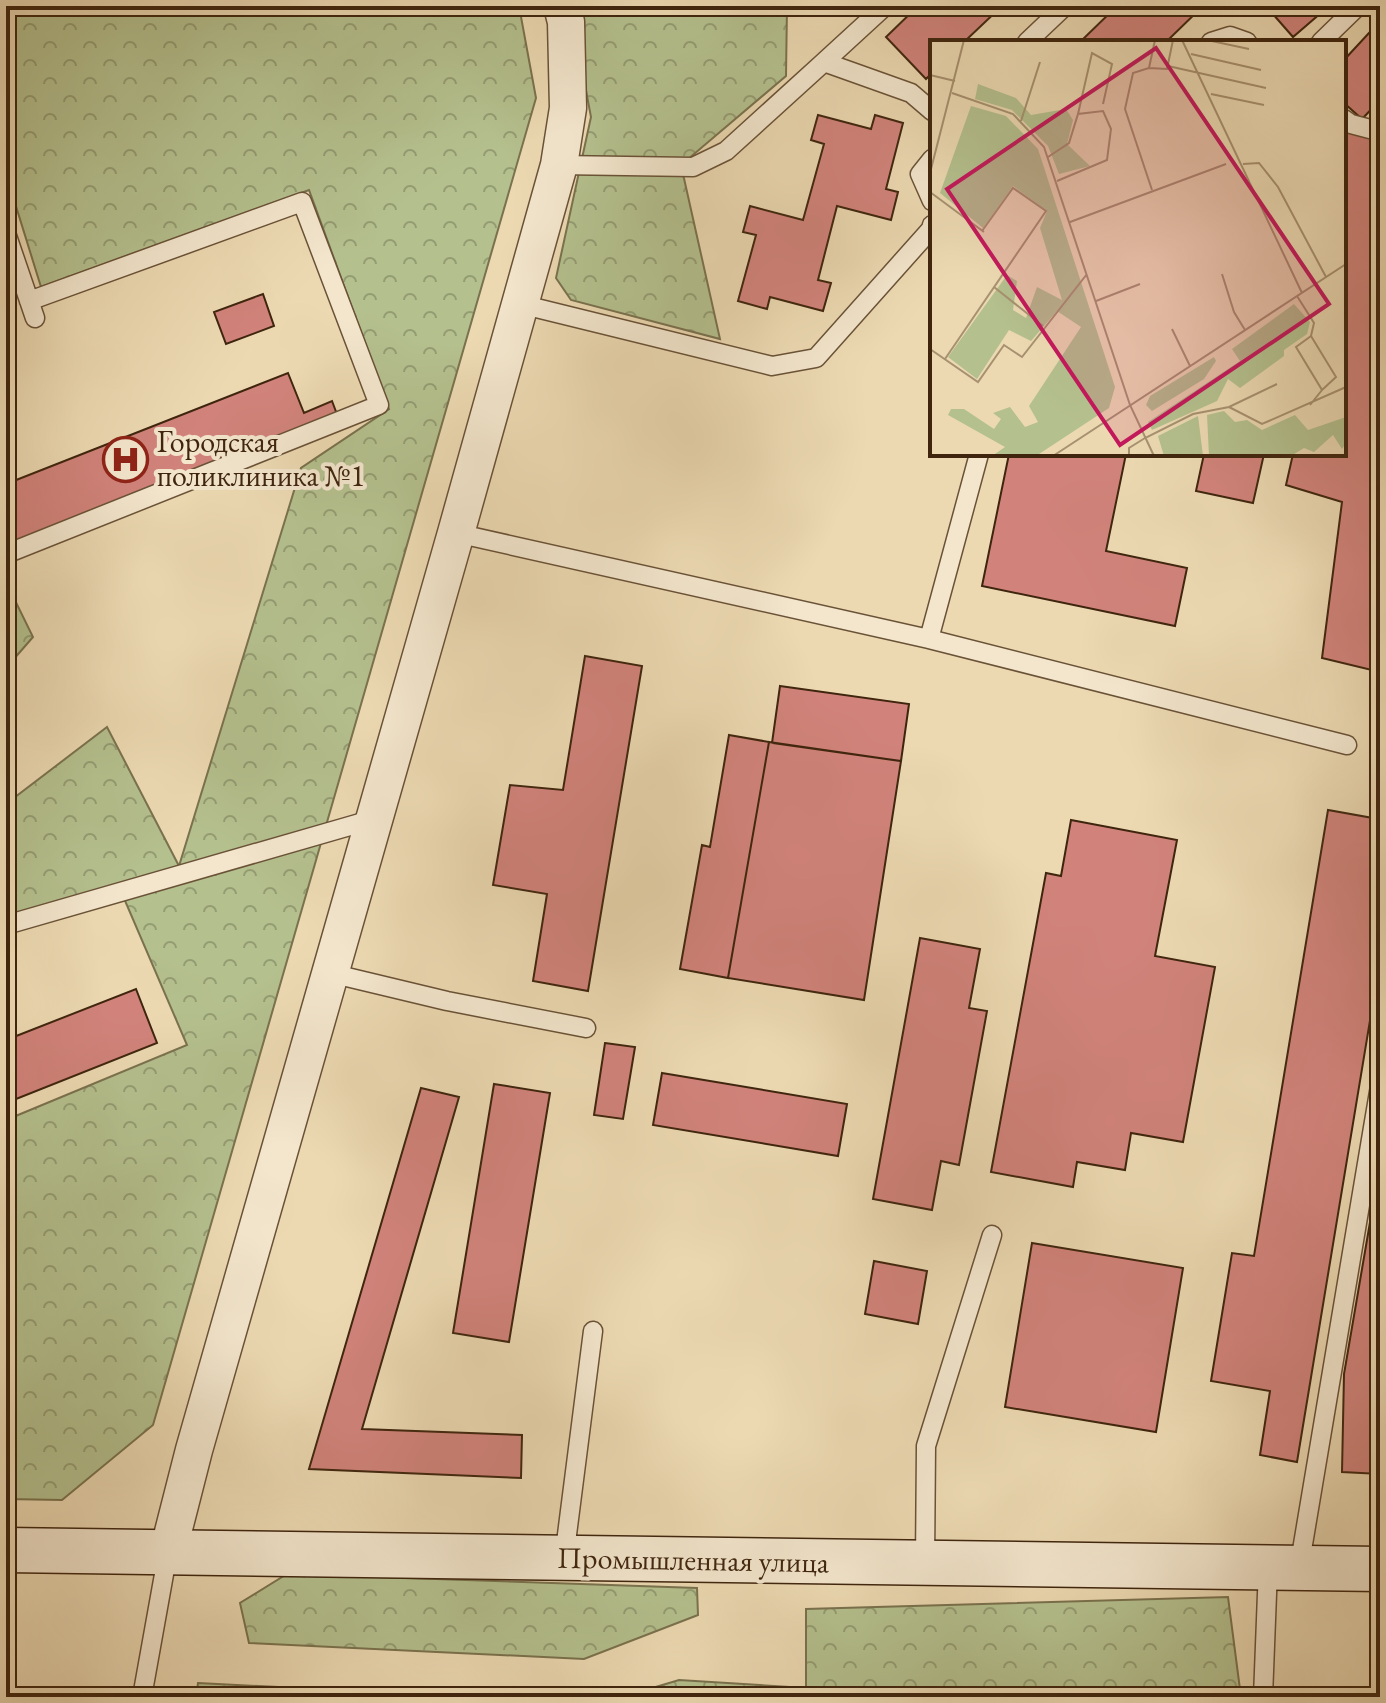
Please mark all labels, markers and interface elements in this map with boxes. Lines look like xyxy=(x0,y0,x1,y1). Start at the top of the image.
inset map xyxy=(930,40,1346,456)
place label: Городская поликлиника №1 xyxy=(157,422,365,495)
hospital icon: Городская поликлиника №1 xyxy=(102,435,150,483)
street label: Промышленная улица xyxy=(557,1538,829,1581)

